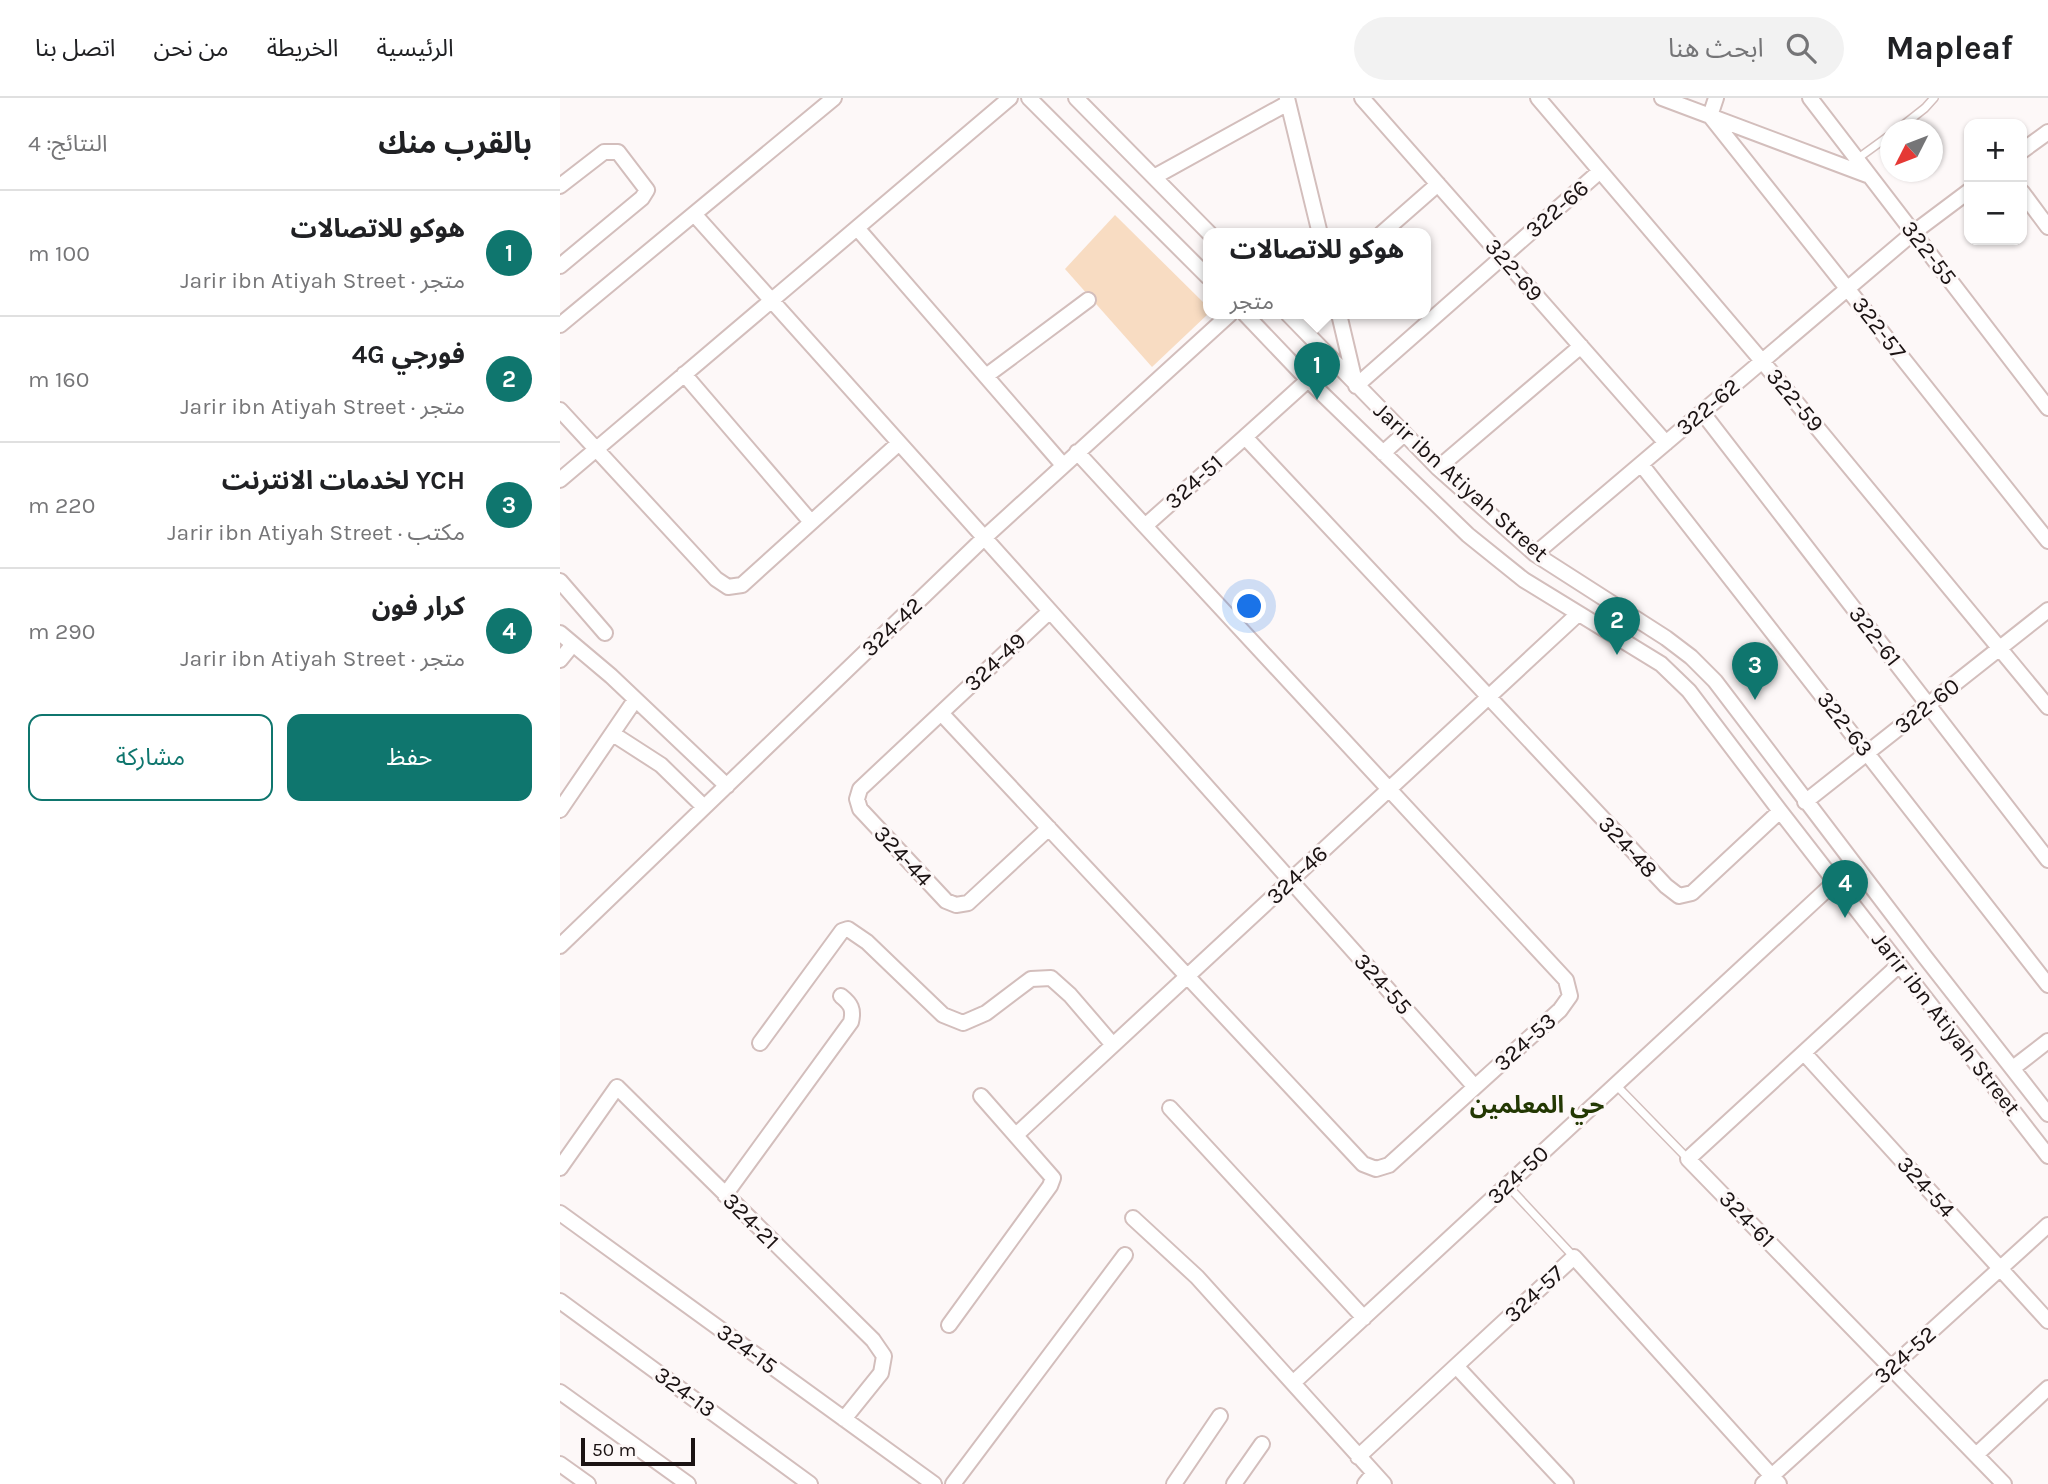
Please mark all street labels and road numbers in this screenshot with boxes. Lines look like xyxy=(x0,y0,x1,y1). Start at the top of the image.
street label: 322-66 xyxy=(1520,174,1594,244)
street label: 322-55 xyxy=(1896,215,1962,291)
street label: 322-69 xyxy=(1479,233,1549,307)
street label: 322-57 xyxy=(1846,291,1912,365)
street label: 322-59 xyxy=(1761,363,1829,437)
street label: 322-62 xyxy=(1671,373,1745,441)
street label: Jarir ibn Atiyah Street xyxy=(1368,397,1554,568)
street label: 324-51 xyxy=(1160,449,1228,515)
street label: 324-42 xyxy=(856,592,928,662)
street label: 322-61 xyxy=(1843,600,1907,672)
street label: 324-49 xyxy=(959,627,1031,697)
street label: 322-60 xyxy=(1889,672,1965,740)
street label: 322-63 xyxy=(1811,686,1879,762)
street label: 324-48 xyxy=(1593,810,1663,884)
street label: 324-44 xyxy=(868,820,938,892)
street label: 324-46 xyxy=(1261,840,1333,910)
street label: Jarir ibn Atiyah Street xyxy=(1866,927,2026,1121)
street label: 324-55 xyxy=(1348,948,1418,1020)
street label: 324-53 xyxy=(1488,1007,1562,1077)
street label: 324-50 xyxy=(1482,1140,1554,1210)
street label: 324-54 xyxy=(1891,1151,1961,1223)
street label: 324-61 xyxy=(1713,1185,1781,1253)
street label: 324-21 xyxy=(717,1187,785,1255)
street label: 324-57 xyxy=(1499,1260,1570,1328)
street label: 324-15 xyxy=(711,1318,783,1380)
street label: 324-52 xyxy=(1868,1320,1942,1390)
street label: 324-13 xyxy=(649,1361,721,1423)

